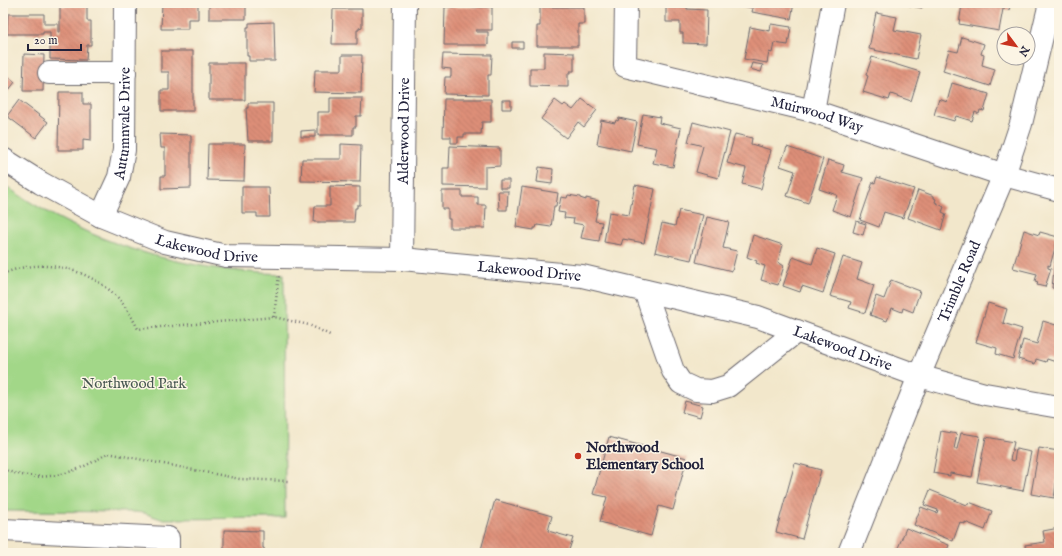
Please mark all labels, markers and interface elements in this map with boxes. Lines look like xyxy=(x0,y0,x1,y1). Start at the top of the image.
scale bar xyxy=(28,26,81,52)
north arrow xyxy=(996,26,1036,66)
text: 20 m xyxy=(34,33,57,48)
text: N xyxy=(1015,42,1033,59)
street label: Autumnvale Drive xyxy=(109,67,134,182)
street label: Alderwood Drive xyxy=(393,77,414,186)
street label: Muirwood Way xyxy=(769,92,866,137)
street label: Lakewood Drive xyxy=(153,230,258,266)
street label: Trimble Road xyxy=(933,237,985,325)
street label: Lakewood Drive xyxy=(477,257,582,285)
street label: Lakewood Drive xyxy=(791,321,895,375)
park label: Northwood Park xyxy=(82,374,187,393)
place label: Northwood Elementary School xyxy=(585,438,705,474)
marker: Northwood Elementary School xyxy=(573,451,583,461)

